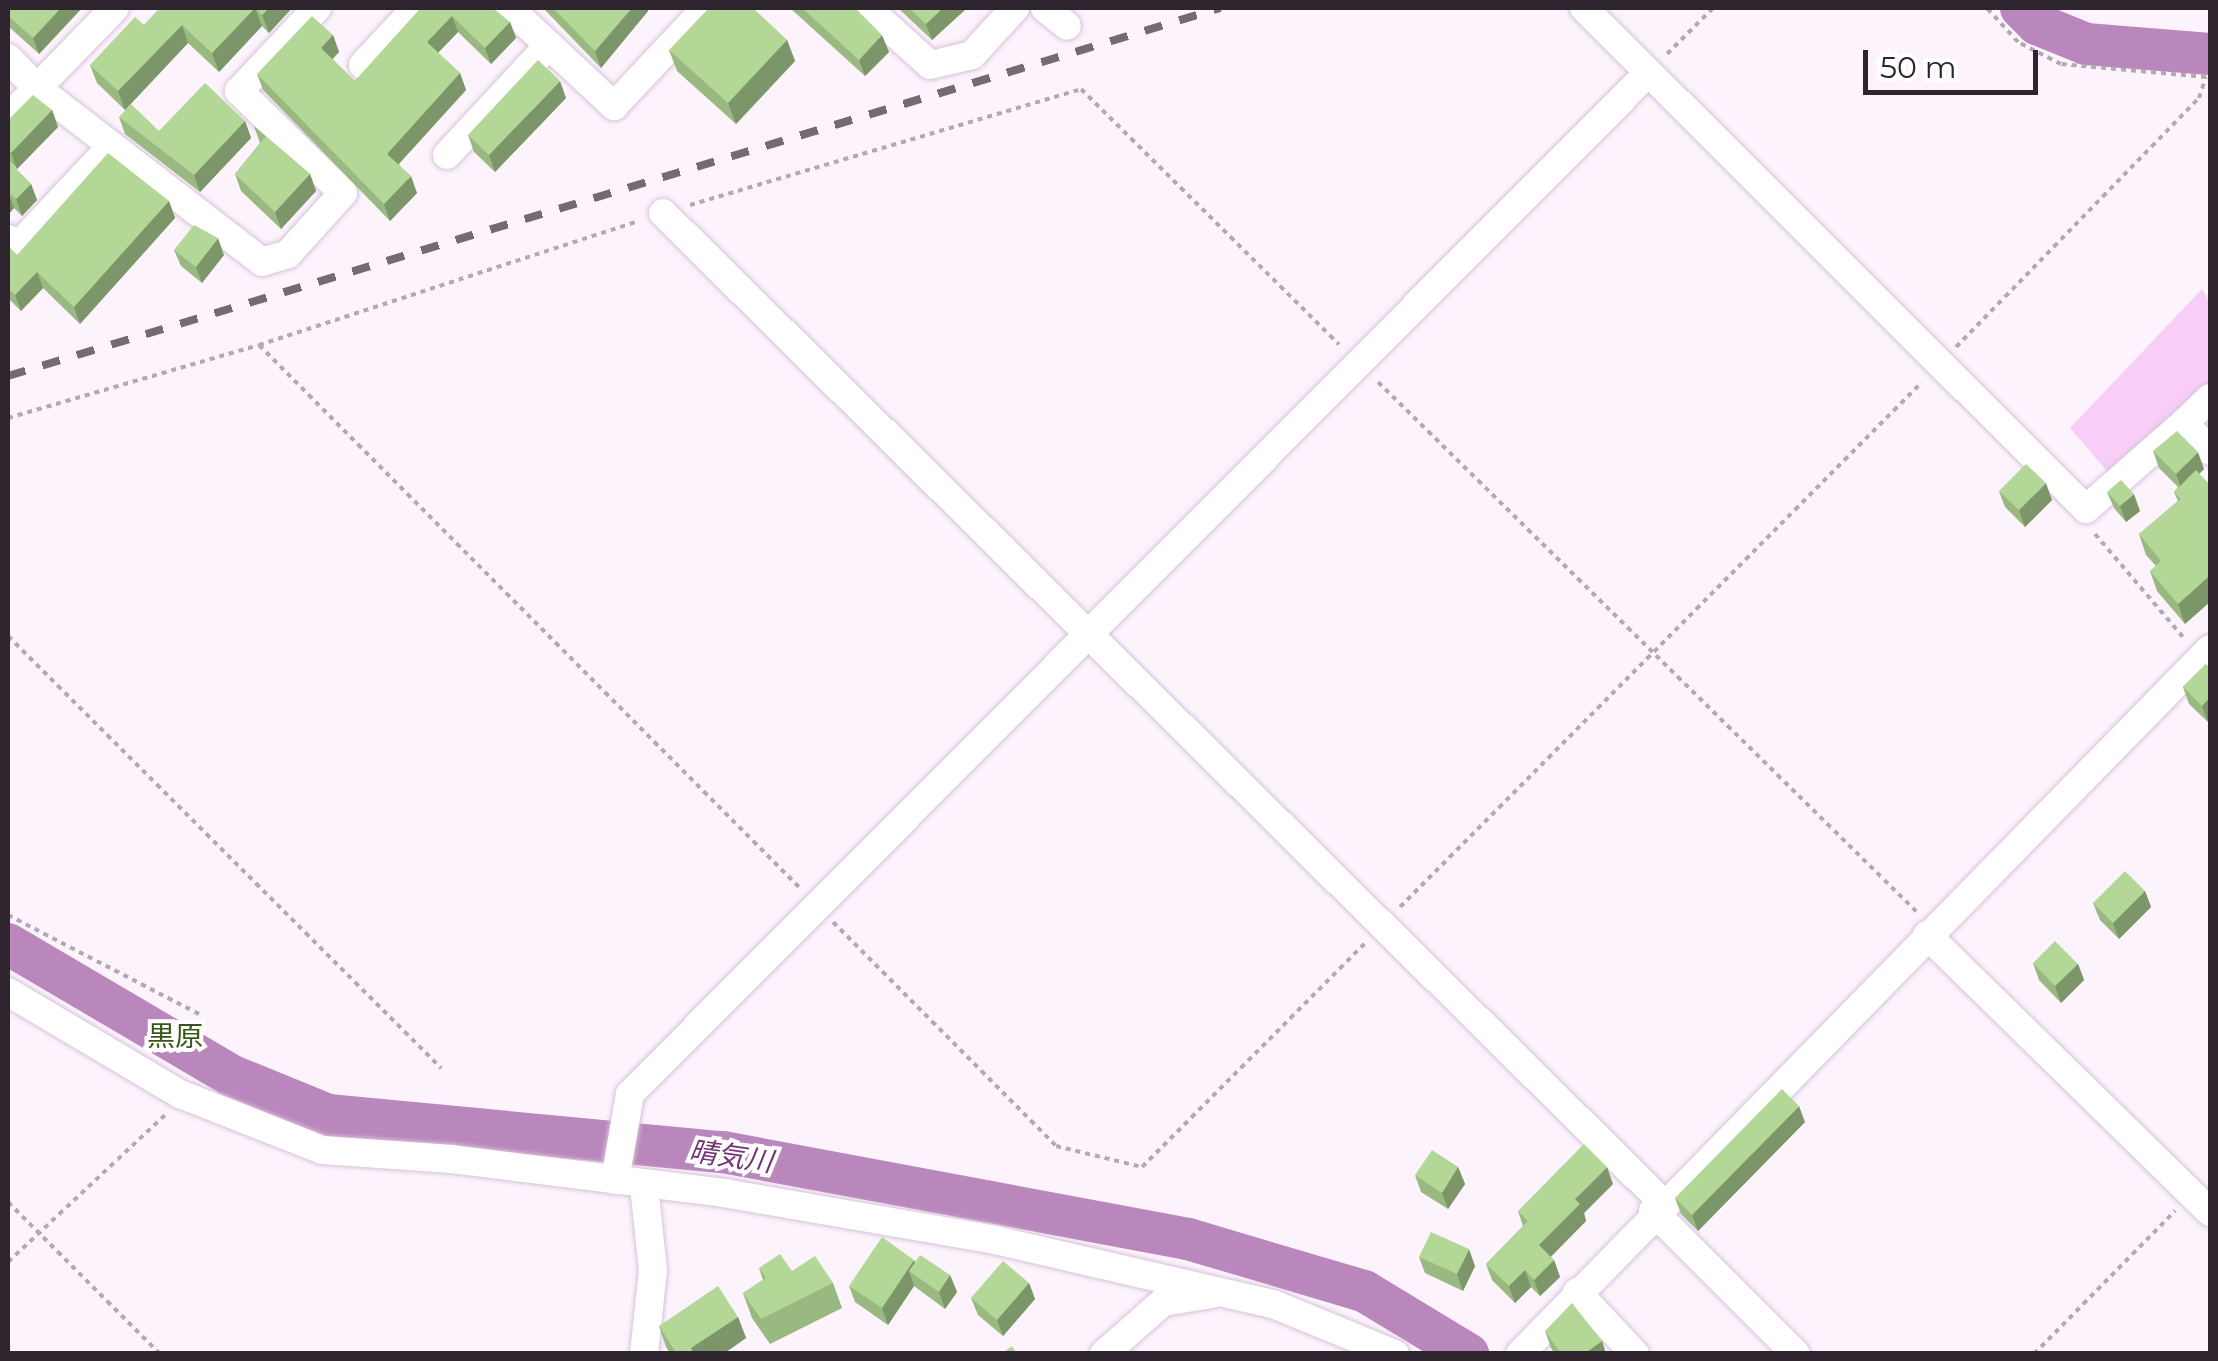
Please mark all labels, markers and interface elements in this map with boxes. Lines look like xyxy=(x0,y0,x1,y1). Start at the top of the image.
scale bar xyxy=(1868,30,2043,92)
text: 50 m xyxy=(1880,49,1957,86)
district label: 黒原 xyxy=(147,1019,203,1053)
water label: 晴気川 xyxy=(687,1134,775,1178)

